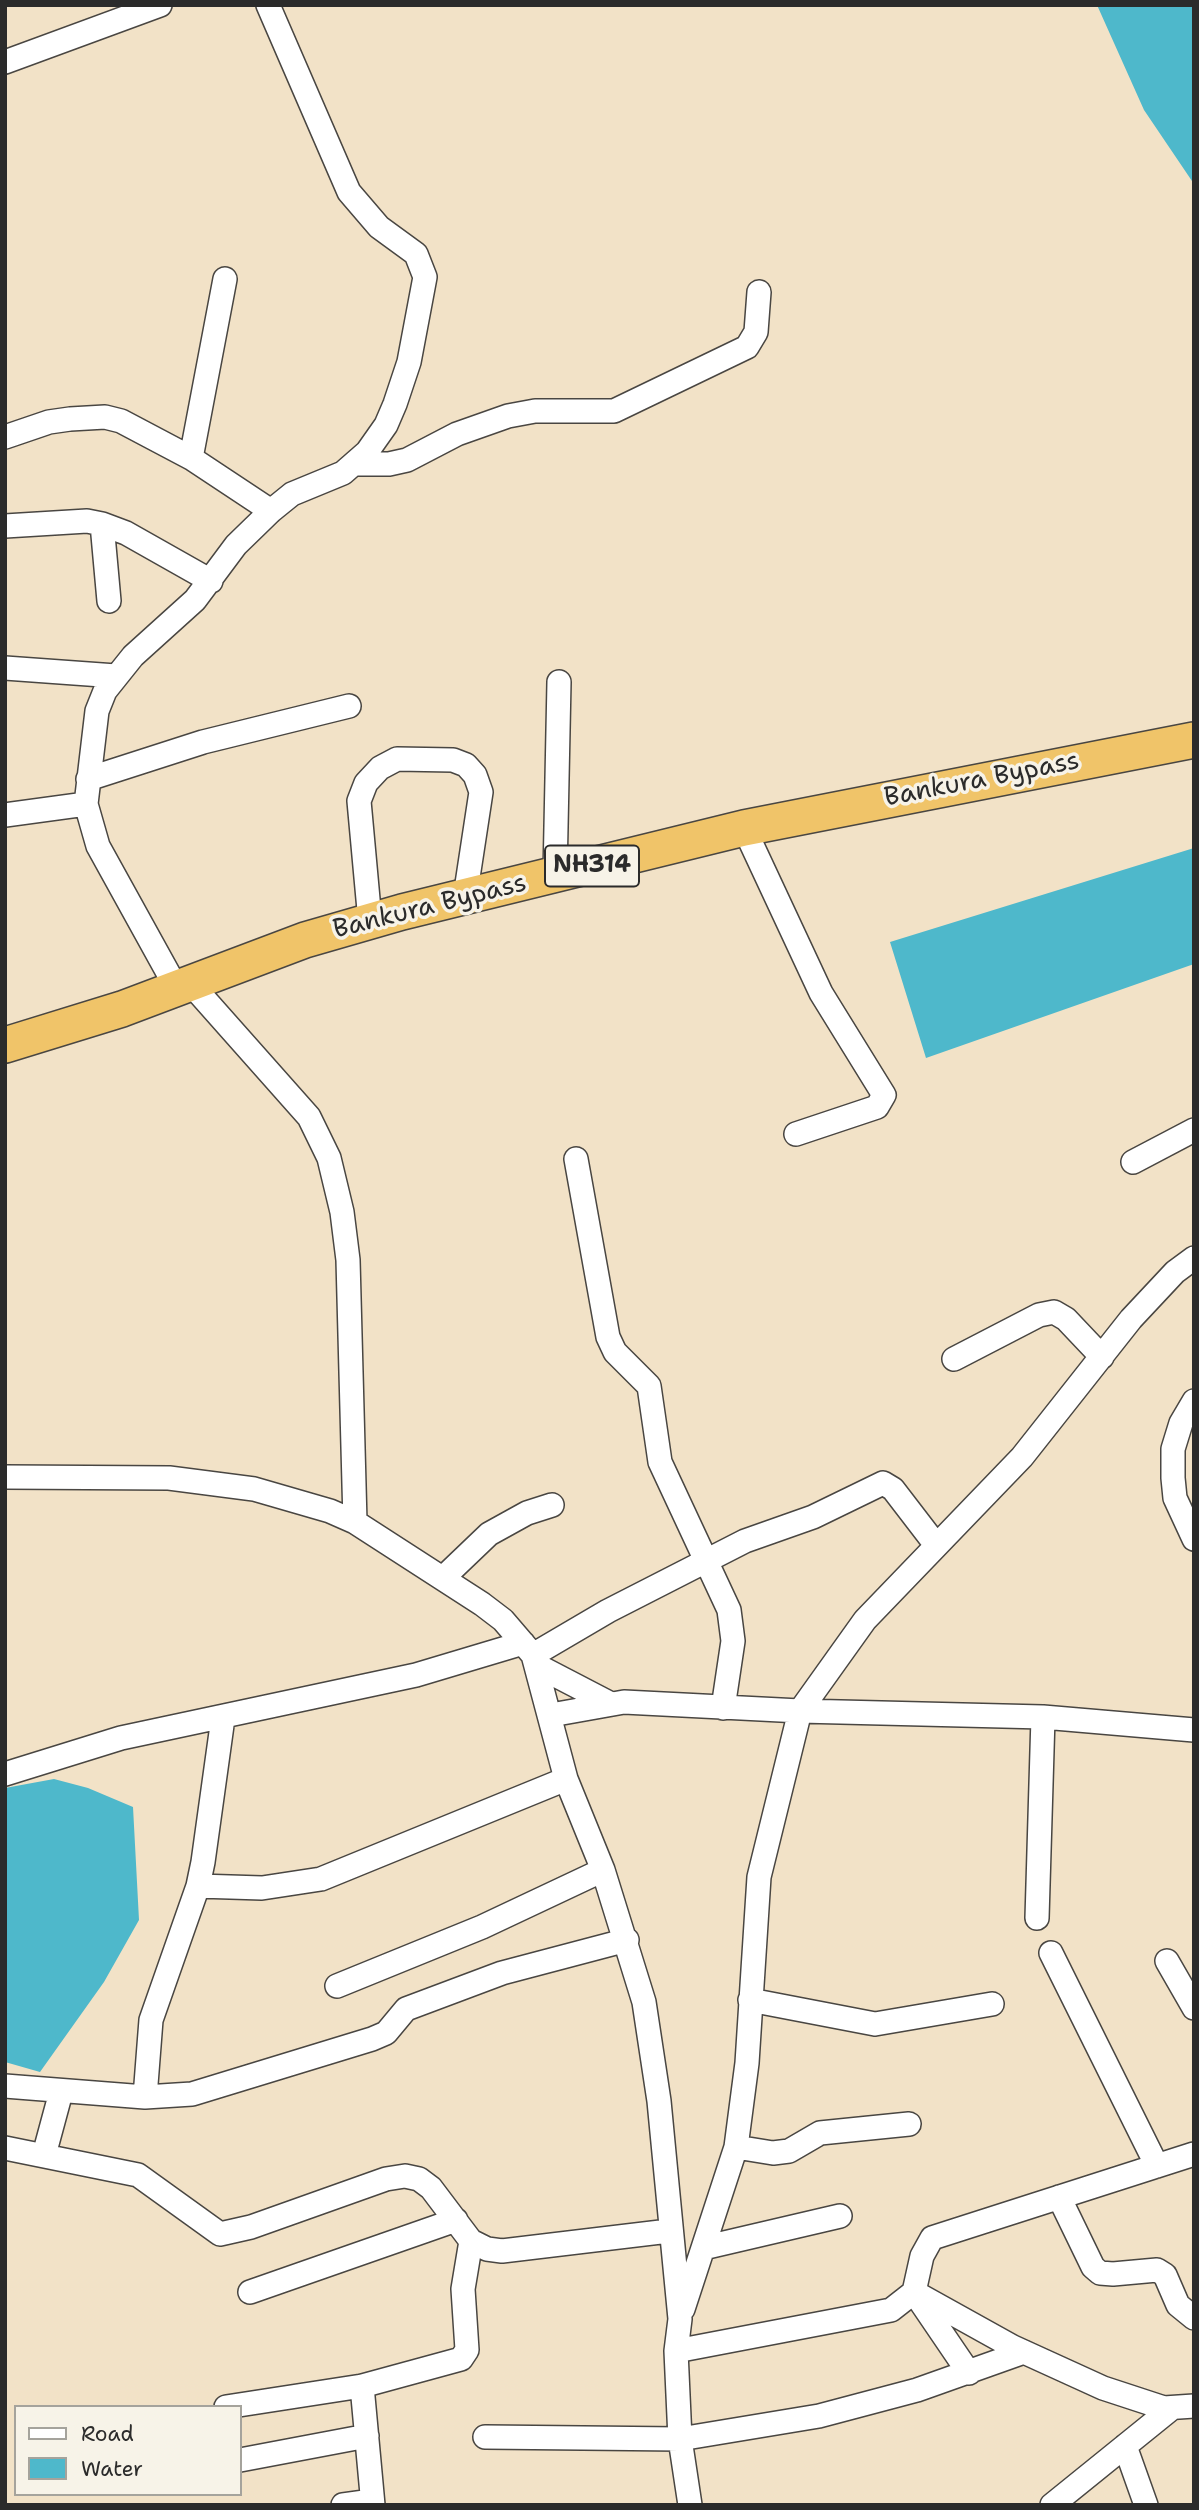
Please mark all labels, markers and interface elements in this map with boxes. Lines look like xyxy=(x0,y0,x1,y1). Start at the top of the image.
street label: Bankura Bypass xyxy=(882,746,1082,814)
road number: NH314 xyxy=(545,846,639,886)
street label: Bankura Bypass xyxy=(330,868,530,946)
legend xyxy=(14,2405,242,2496)
text: Road xyxy=(81,2420,134,2448)
text: Water xyxy=(81,2455,143,2483)

